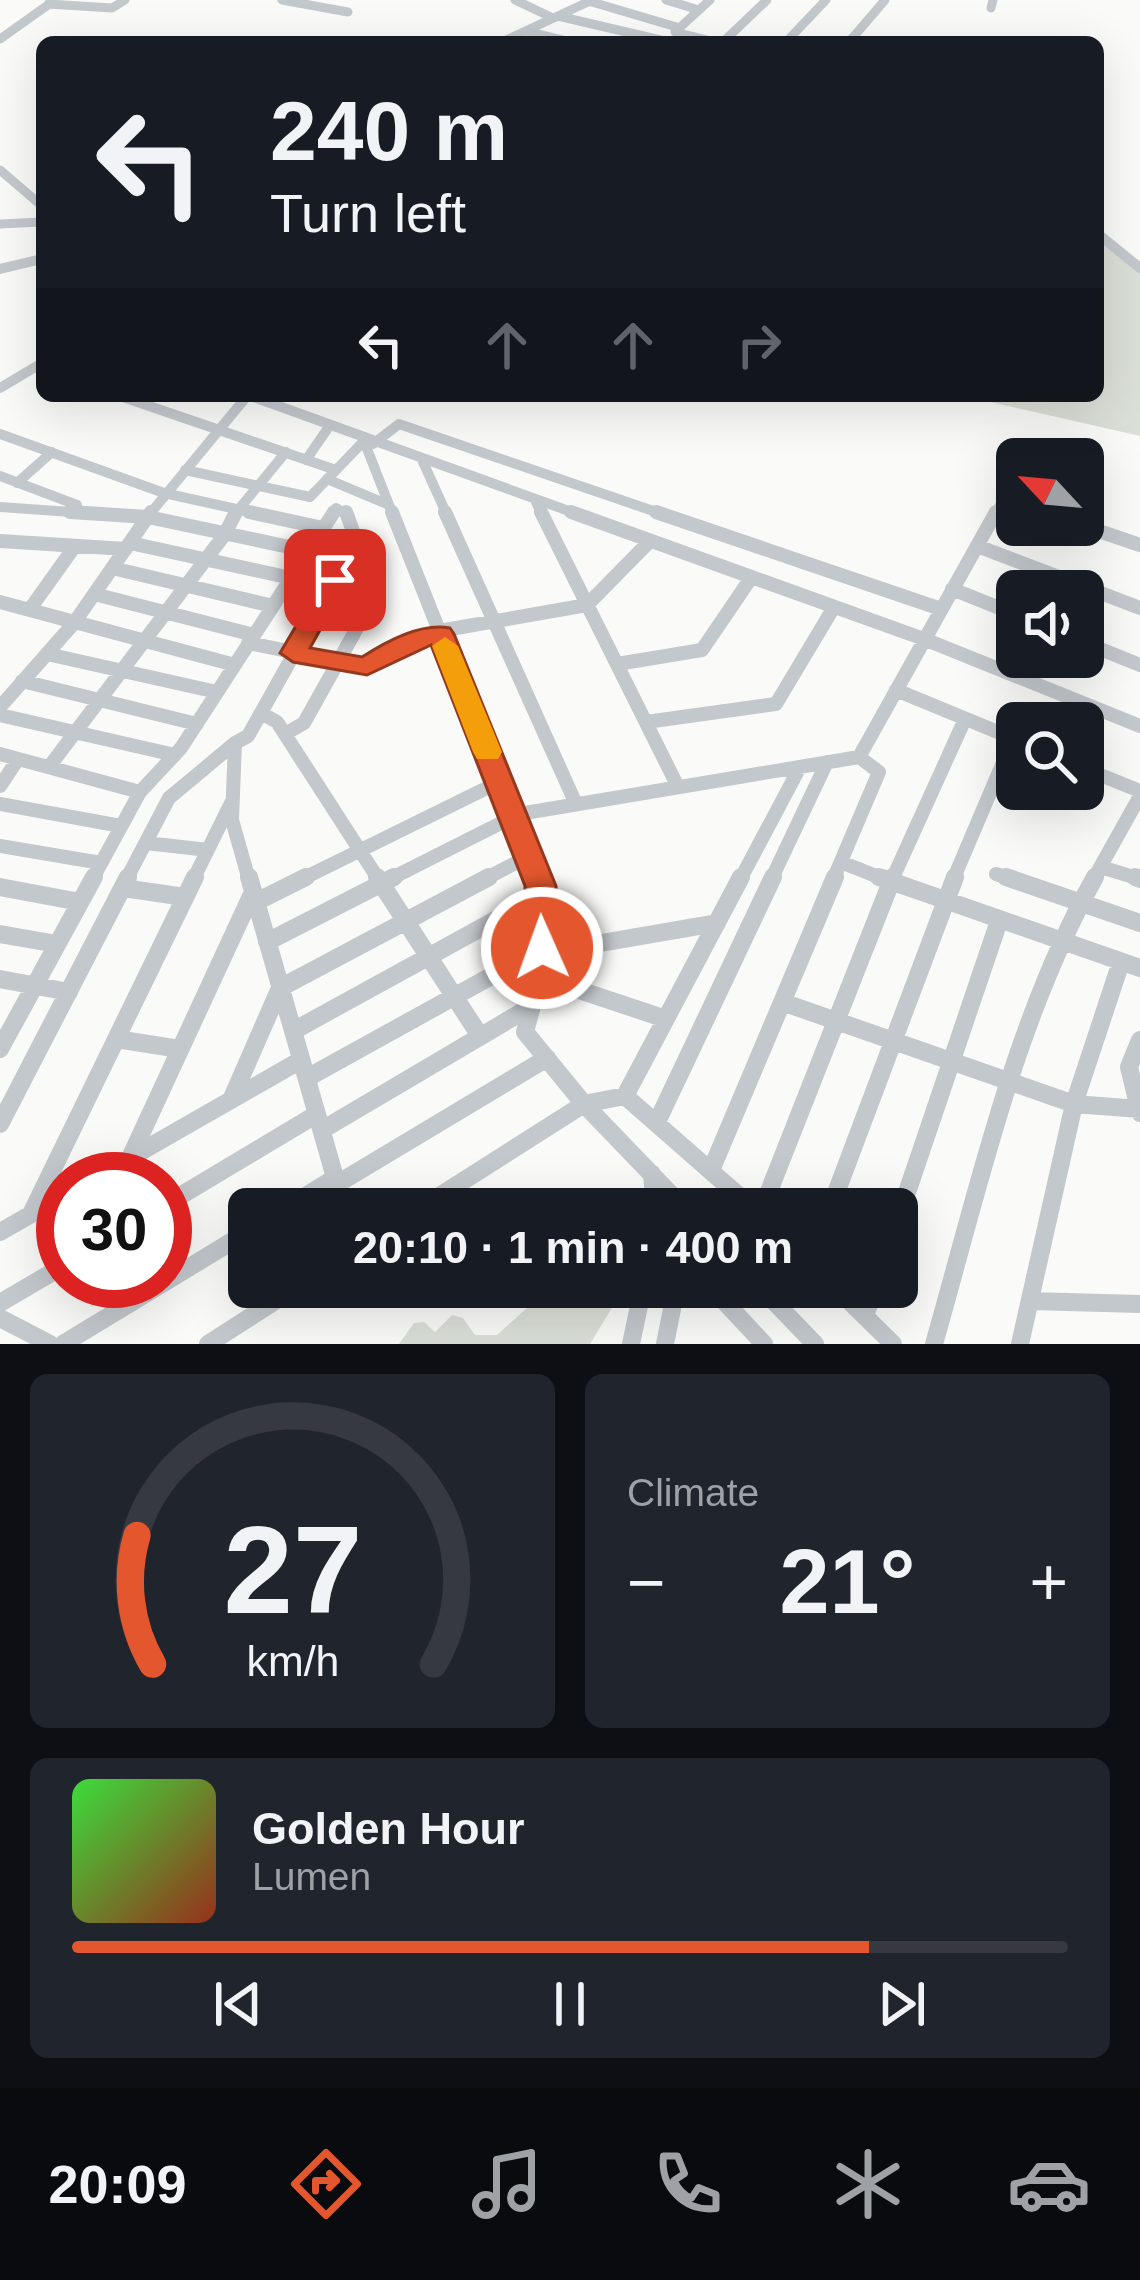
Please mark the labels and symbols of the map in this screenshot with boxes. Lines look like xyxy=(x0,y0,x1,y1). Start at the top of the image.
north arrow xyxy=(996,438,1104,546)
pin xyxy=(284,529,386,631)
position arrow xyxy=(479,885,605,1011)
speed limit sign: 30 xyxy=(36,1152,192,1308)

